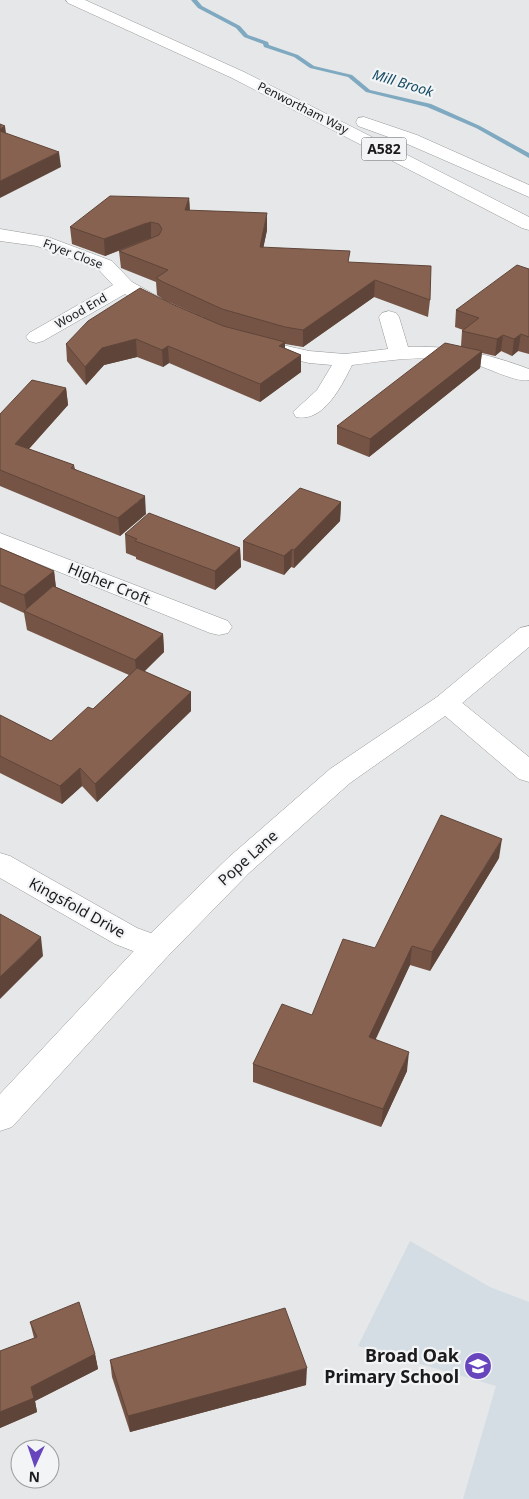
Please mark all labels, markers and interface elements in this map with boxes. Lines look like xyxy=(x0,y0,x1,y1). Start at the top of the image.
water label: Mill Brook xyxy=(370,64,437,101)
street label: Penwortham Way xyxy=(255,77,352,138)
road number: A582 xyxy=(362,138,406,160)
street label: Fryer Close xyxy=(41,234,106,273)
street label: Wood End xyxy=(52,289,110,332)
street label: Higher Croft xyxy=(65,557,154,609)
street label: Pope Lane xyxy=(213,825,281,889)
street label: Kingsfold Drive xyxy=(26,872,129,942)
place label: Broad Oak Primary School xyxy=(324,1343,460,1388)
school or university icon: Broad Oak Primary School xyxy=(463,1351,493,1381)
north arrow xyxy=(10,1439,60,1489)
text: N xyxy=(28,1468,40,1487)

